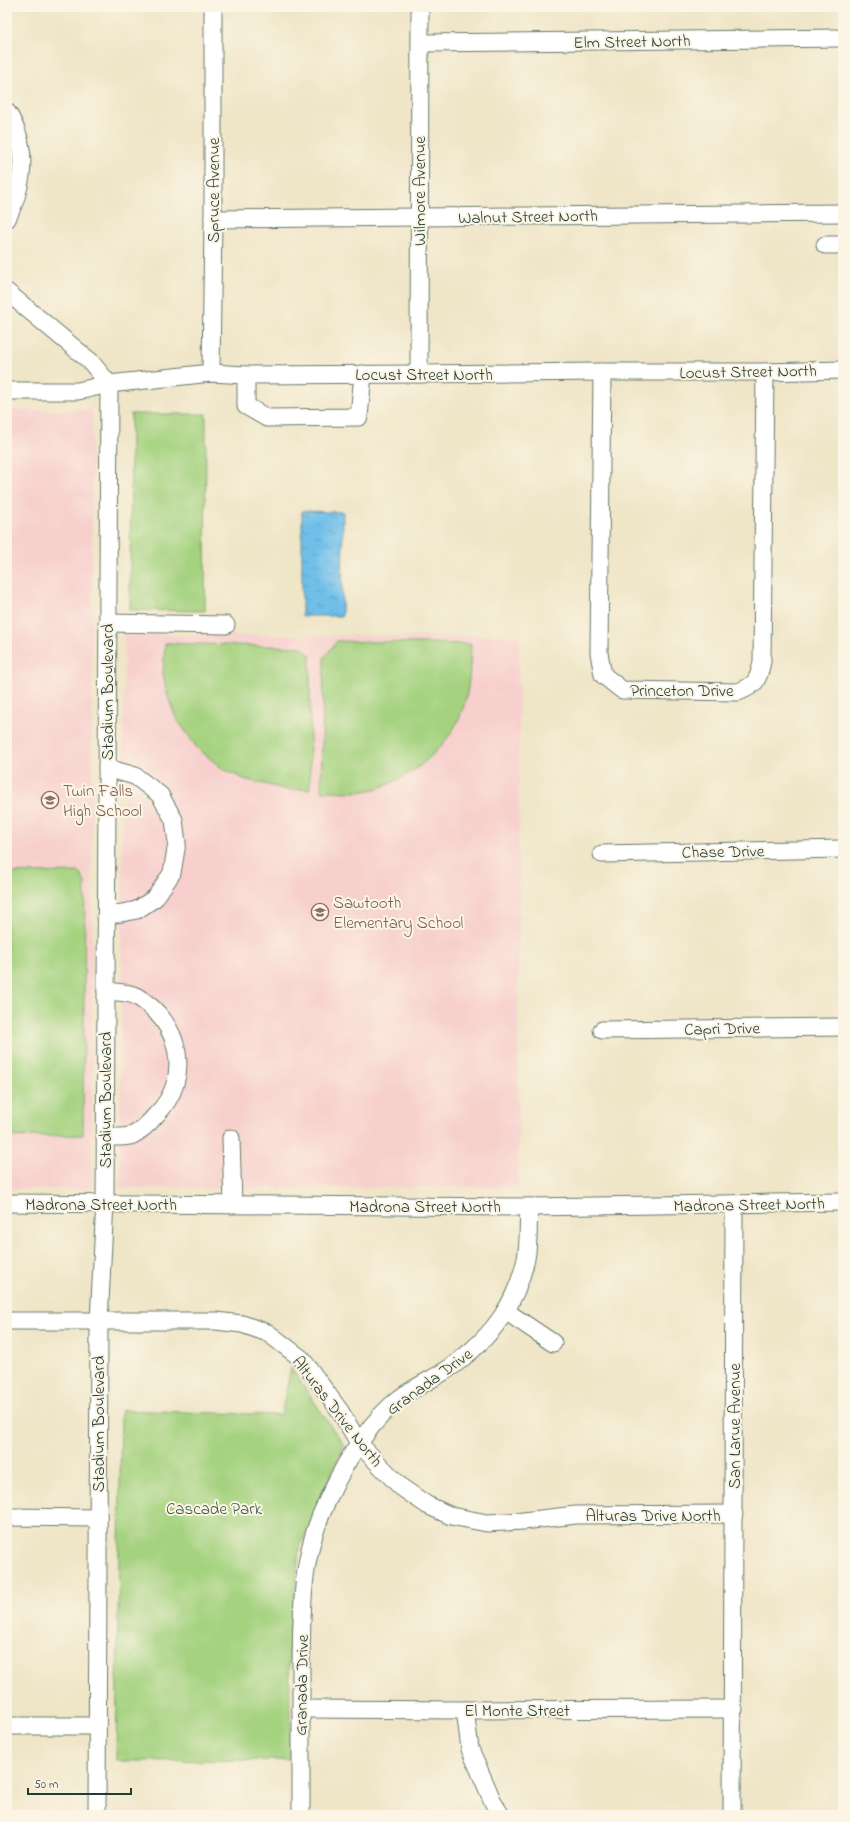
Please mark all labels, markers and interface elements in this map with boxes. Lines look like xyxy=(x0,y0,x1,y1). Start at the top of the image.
street label: Elm Street North xyxy=(573,29,691,56)
street label: Wilmore Avenue xyxy=(408,136,433,246)
street label: Spruce Avenue xyxy=(202,137,227,243)
street label: Walnut Street North xyxy=(458,204,598,231)
street label: Locust Street North xyxy=(679,359,817,386)
street label: Locust Street North xyxy=(355,363,493,388)
street label: Stadium Boulevard xyxy=(96,623,121,760)
street label: Princeton Drive xyxy=(630,679,734,704)
place label: Twin Falls High School xyxy=(63,779,142,826)
school or university icon: Twin Falls High School xyxy=(40,790,60,810)
street label: Chase Drive xyxy=(682,839,765,866)
place label: Sawtooth Elementary School xyxy=(333,891,464,937)
school or university icon: Sawtooth Elementary School xyxy=(310,902,330,922)
street label: Capri Drive xyxy=(684,1016,761,1043)
street label: Stadium Boulevard xyxy=(94,1031,119,1168)
street label: Madrona Street North xyxy=(673,1192,825,1219)
street label: Madrona Street North xyxy=(25,1193,177,1218)
street label: Madrona Street North xyxy=(349,1195,501,1220)
street label: Granada Drive xyxy=(382,1342,478,1422)
street label: Alturas Drive North xyxy=(285,1351,388,1473)
street label: Stadium Boulevard xyxy=(87,1355,112,1492)
street label: San Larue Avenue xyxy=(723,1363,748,1489)
park label: Cascade Park xyxy=(166,1497,263,1522)
street label: Alturas Drive North xyxy=(585,1504,721,1529)
street label: Granada Drive xyxy=(289,1634,316,1736)
street label: El Monte Street xyxy=(464,1699,570,1724)
scale bar xyxy=(28,1770,131,1796)
text: 50 m xyxy=(34,1776,58,1794)

